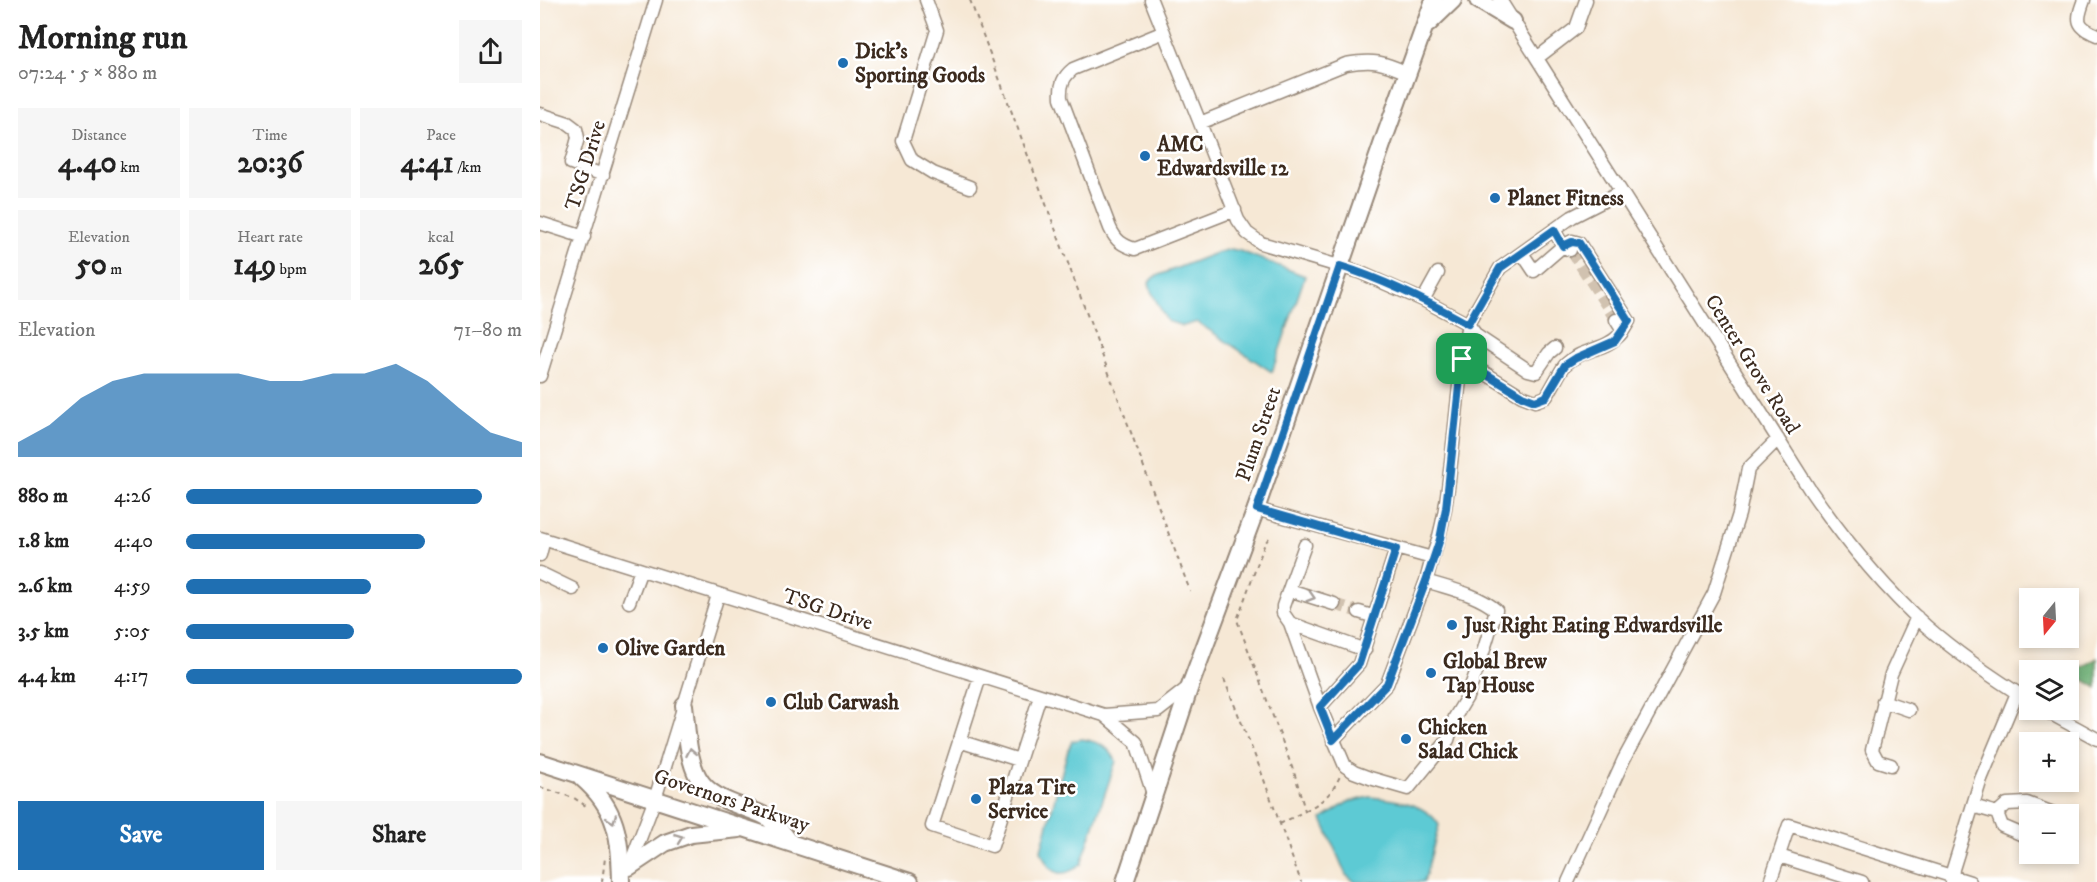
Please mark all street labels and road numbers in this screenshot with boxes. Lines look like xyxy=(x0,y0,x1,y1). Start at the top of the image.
street label: TSG Drive xyxy=(560,117,612,214)
street label: Center Grove Road xyxy=(1699,290,1806,440)
street label: Plum Street xyxy=(1231,383,1287,485)
street label: TSG Drive xyxy=(780,583,876,637)
street label: Governors Parkway xyxy=(650,763,814,839)

